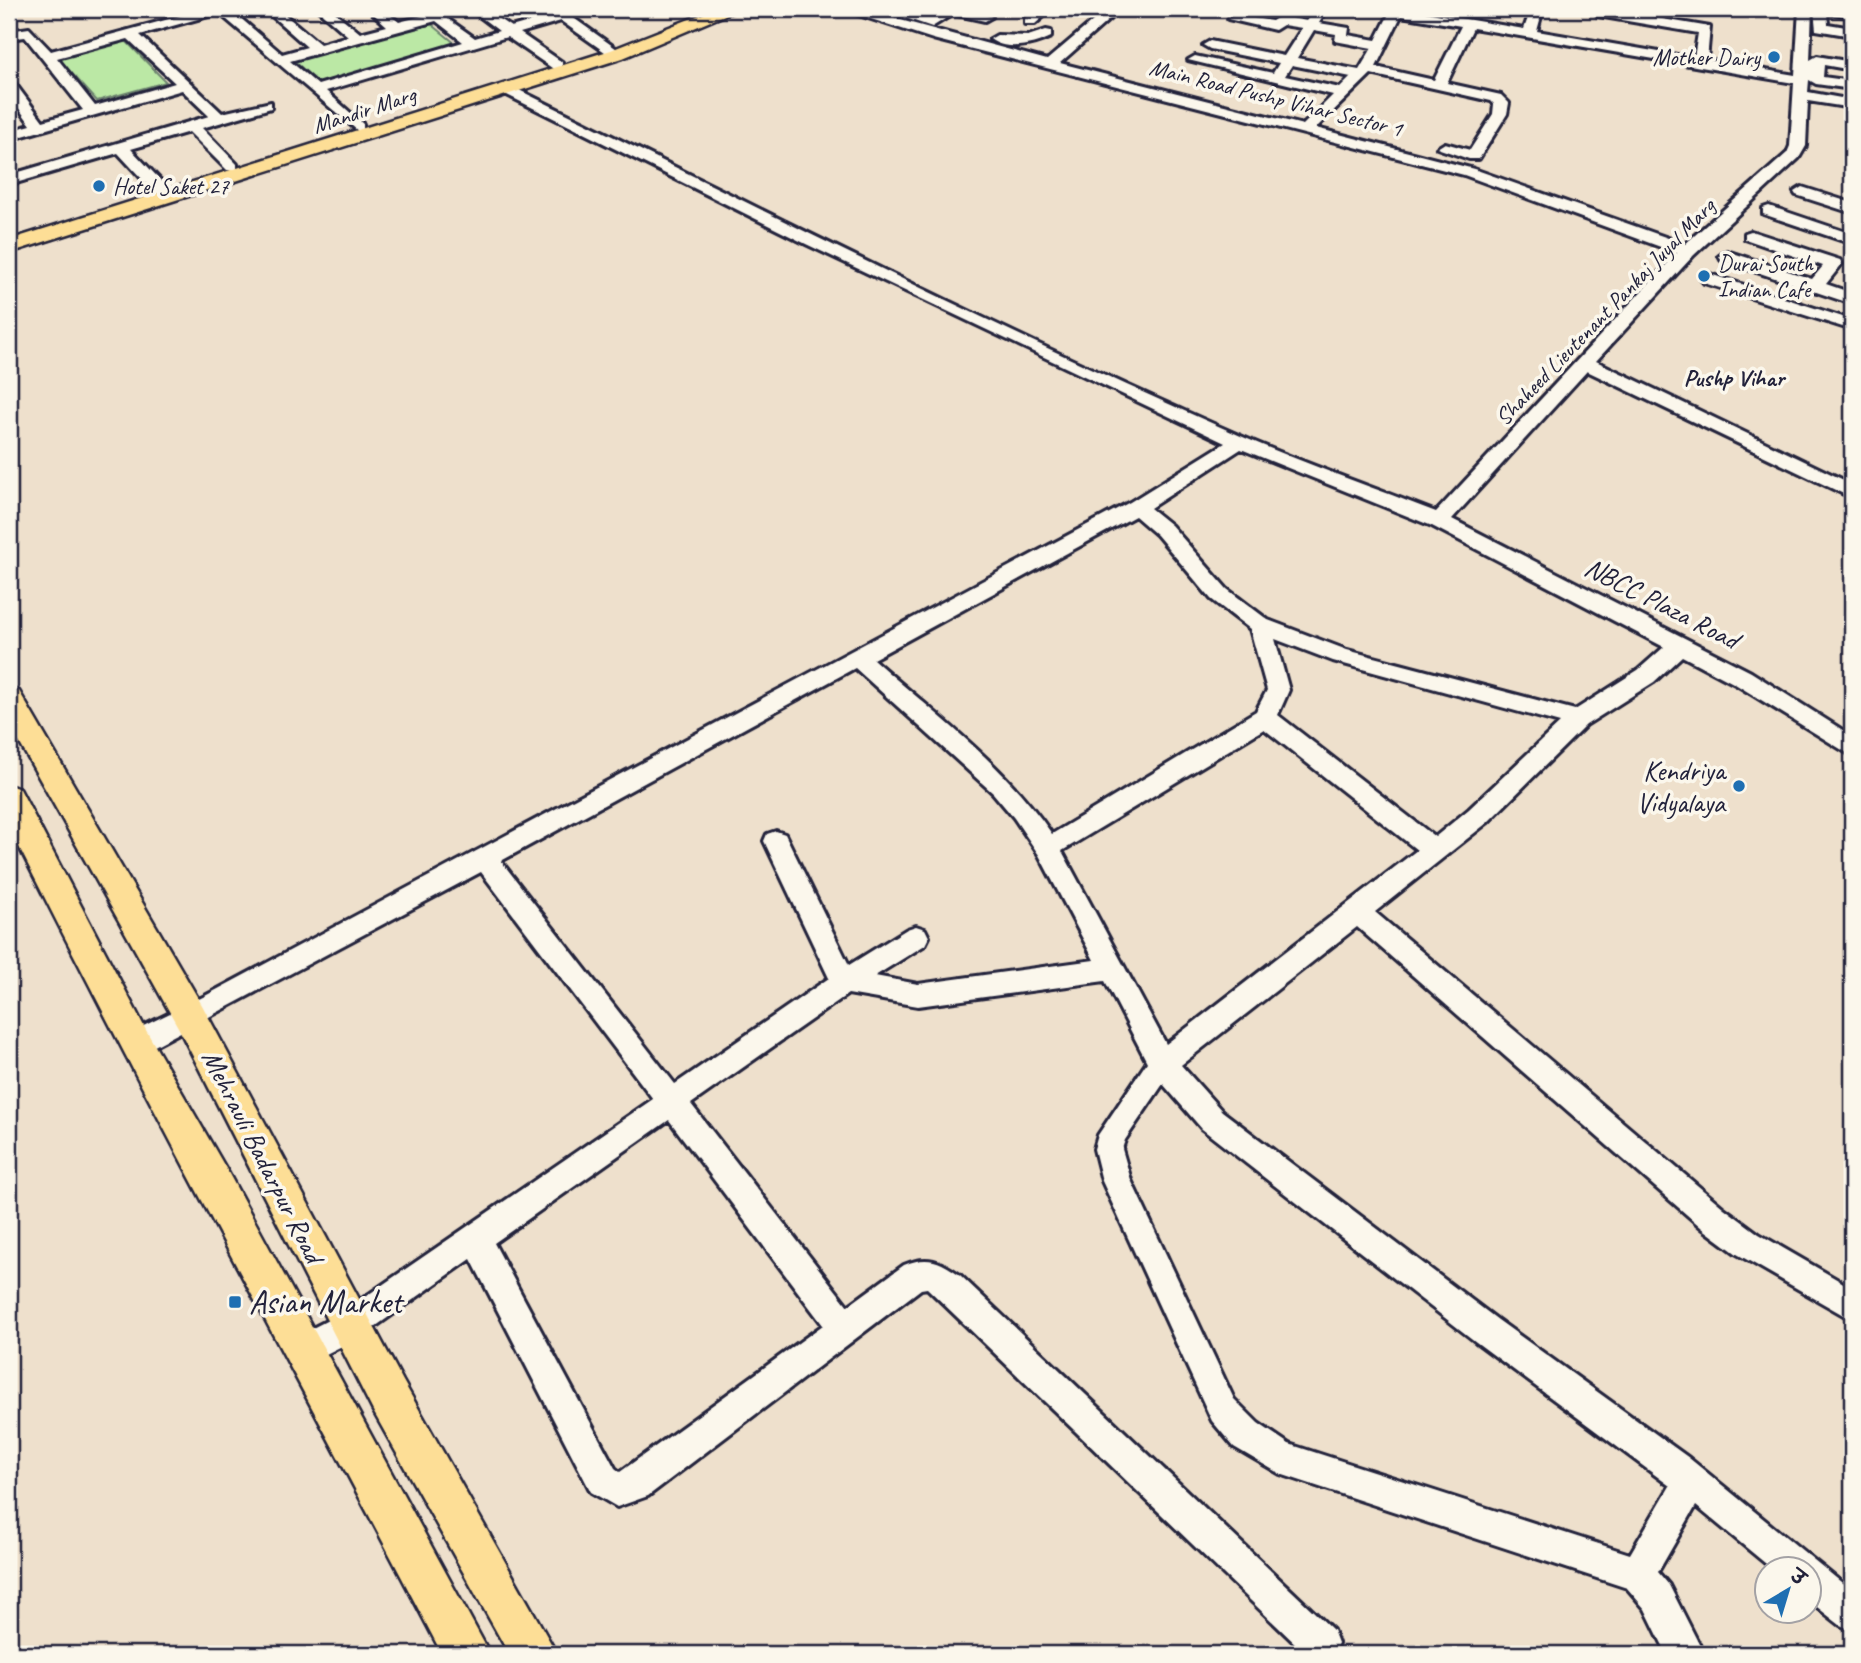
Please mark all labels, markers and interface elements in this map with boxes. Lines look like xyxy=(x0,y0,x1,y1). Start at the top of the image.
place label: Mother Dairy xyxy=(1653,43,1762,72)
marker: Mother Dairy xyxy=(1766,49,1782,65)
street label: Main Road Pushp Vihar Sector 1 xyxy=(1147,53,1407,144)
street label: Mandir Marg xyxy=(309,79,421,140)
place label: Hotel Saket 27 xyxy=(113,172,231,201)
marker: Hotel Saket 27 xyxy=(91,178,107,194)
street label: Shaheed Lieutenant Pankaj Juyal Marg xyxy=(1489,191,1722,432)
place label: Durai South Indian Cafe xyxy=(1718,249,1815,304)
marker: Durai South Indian Cafe xyxy=(1696,268,1712,284)
district label: Pushp Vihar xyxy=(1684,363,1787,393)
street label: NBCC Plaza Road xyxy=(1579,549,1749,659)
place label: Kendriya Vidyalaya xyxy=(1637,753,1728,820)
marker: Kendriya Vidyalaya xyxy=(1731,778,1747,794)
street label: Mehrauli Badarpur Road xyxy=(194,1044,334,1272)
place label: Asian Market xyxy=(249,1281,405,1323)
marker: Asian Market xyxy=(227,1294,243,1310)
north arrow xyxy=(1752,1554,1822,1624)
text: उ xyxy=(1784,1563,1812,1592)

